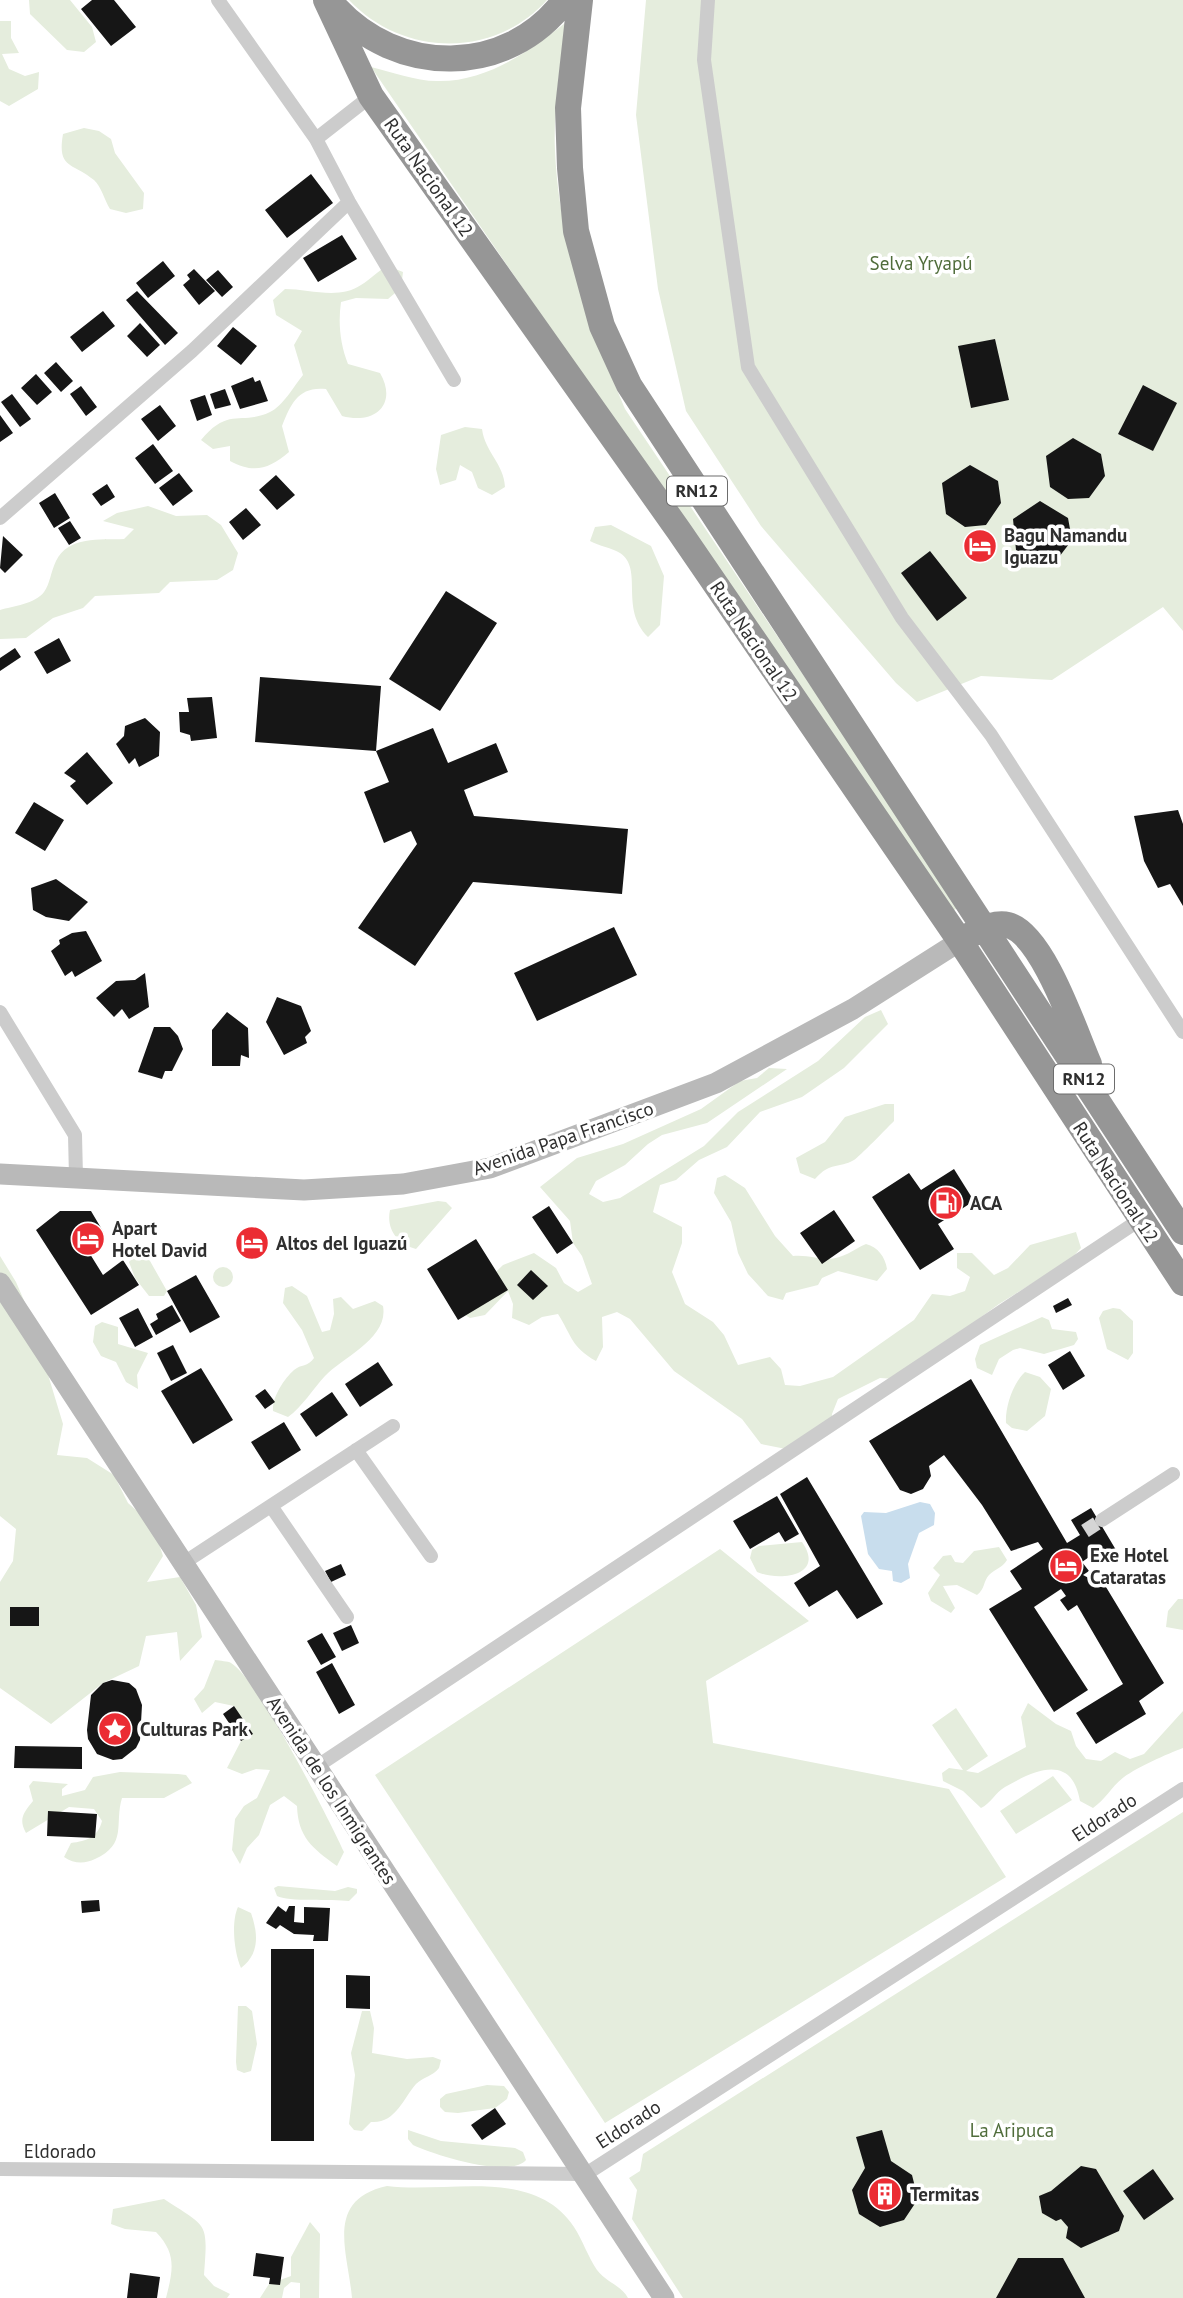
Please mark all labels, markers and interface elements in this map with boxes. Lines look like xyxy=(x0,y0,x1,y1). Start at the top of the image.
street label: Ruta Nacional 12 xyxy=(379,113,479,241)
park label: Selva Yryapú xyxy=(870,251,972,275)
road number: RN12 xyxy=(667,476,727,505)
place label: Bagu Namandu Iguazu xyxy=(1004,523,1127,569)
hotel icon: Bagu Namandu Iguazu xyxy=(961,527,999,565)
street label: Ruta Nacional 12 xyxy=(705,576,803,706)
road number: RN12 xyxy=(1054,1064,1114,1094)
street label: Avenida Papa Francisco xyxy=(470,1096,656,1180)
street label: Ruta Nacional 12 xyxy=(1068,1117,1164,1247)
fuel station icon: ACA xyxy=(927,1184,965,1222)
place label: ACA xyxy=(970,1191,1003,1215)
place label: Apart Hotel David xyxy=(112,1216,207,1262)
hotel icon: Apart Hotel David xyxy=(69,1220,107,1258)
hotel icon: Altos del Iguazú xyxy=(233,1224,271,1262)
place label: Altos del Iguazú xyxy=(276,1231,407,1255)
place label: Exe Hotel Cataratas xyxy=(1090,1543,1169,1589)
hotel icon: Exe Hotel Cataratas xyxy=(1047,1547,1085,1585)
street label: Avenida de los Inmigrantes xyxy=(262,1691,402,1889)
place icon: Culturas Park xyxy=(96,1710,134,1748)
place label: Culturas Park xyxy=(140,1717,248,1741)
street label: Eldorado xyxy=(1067,1787,1141,1847)
street label: Eldorado xyxy=(591,2094,665,2154)
park label: La Aripuca xyxy=(970,2118,1054,2142)
street label: Eldorado xyxy=(24,2139,96,2163)
building icon: Termitas xyxy=(866,2175,904,2213)
place label: Termitas xyxy=(910,2182,979,2206)

